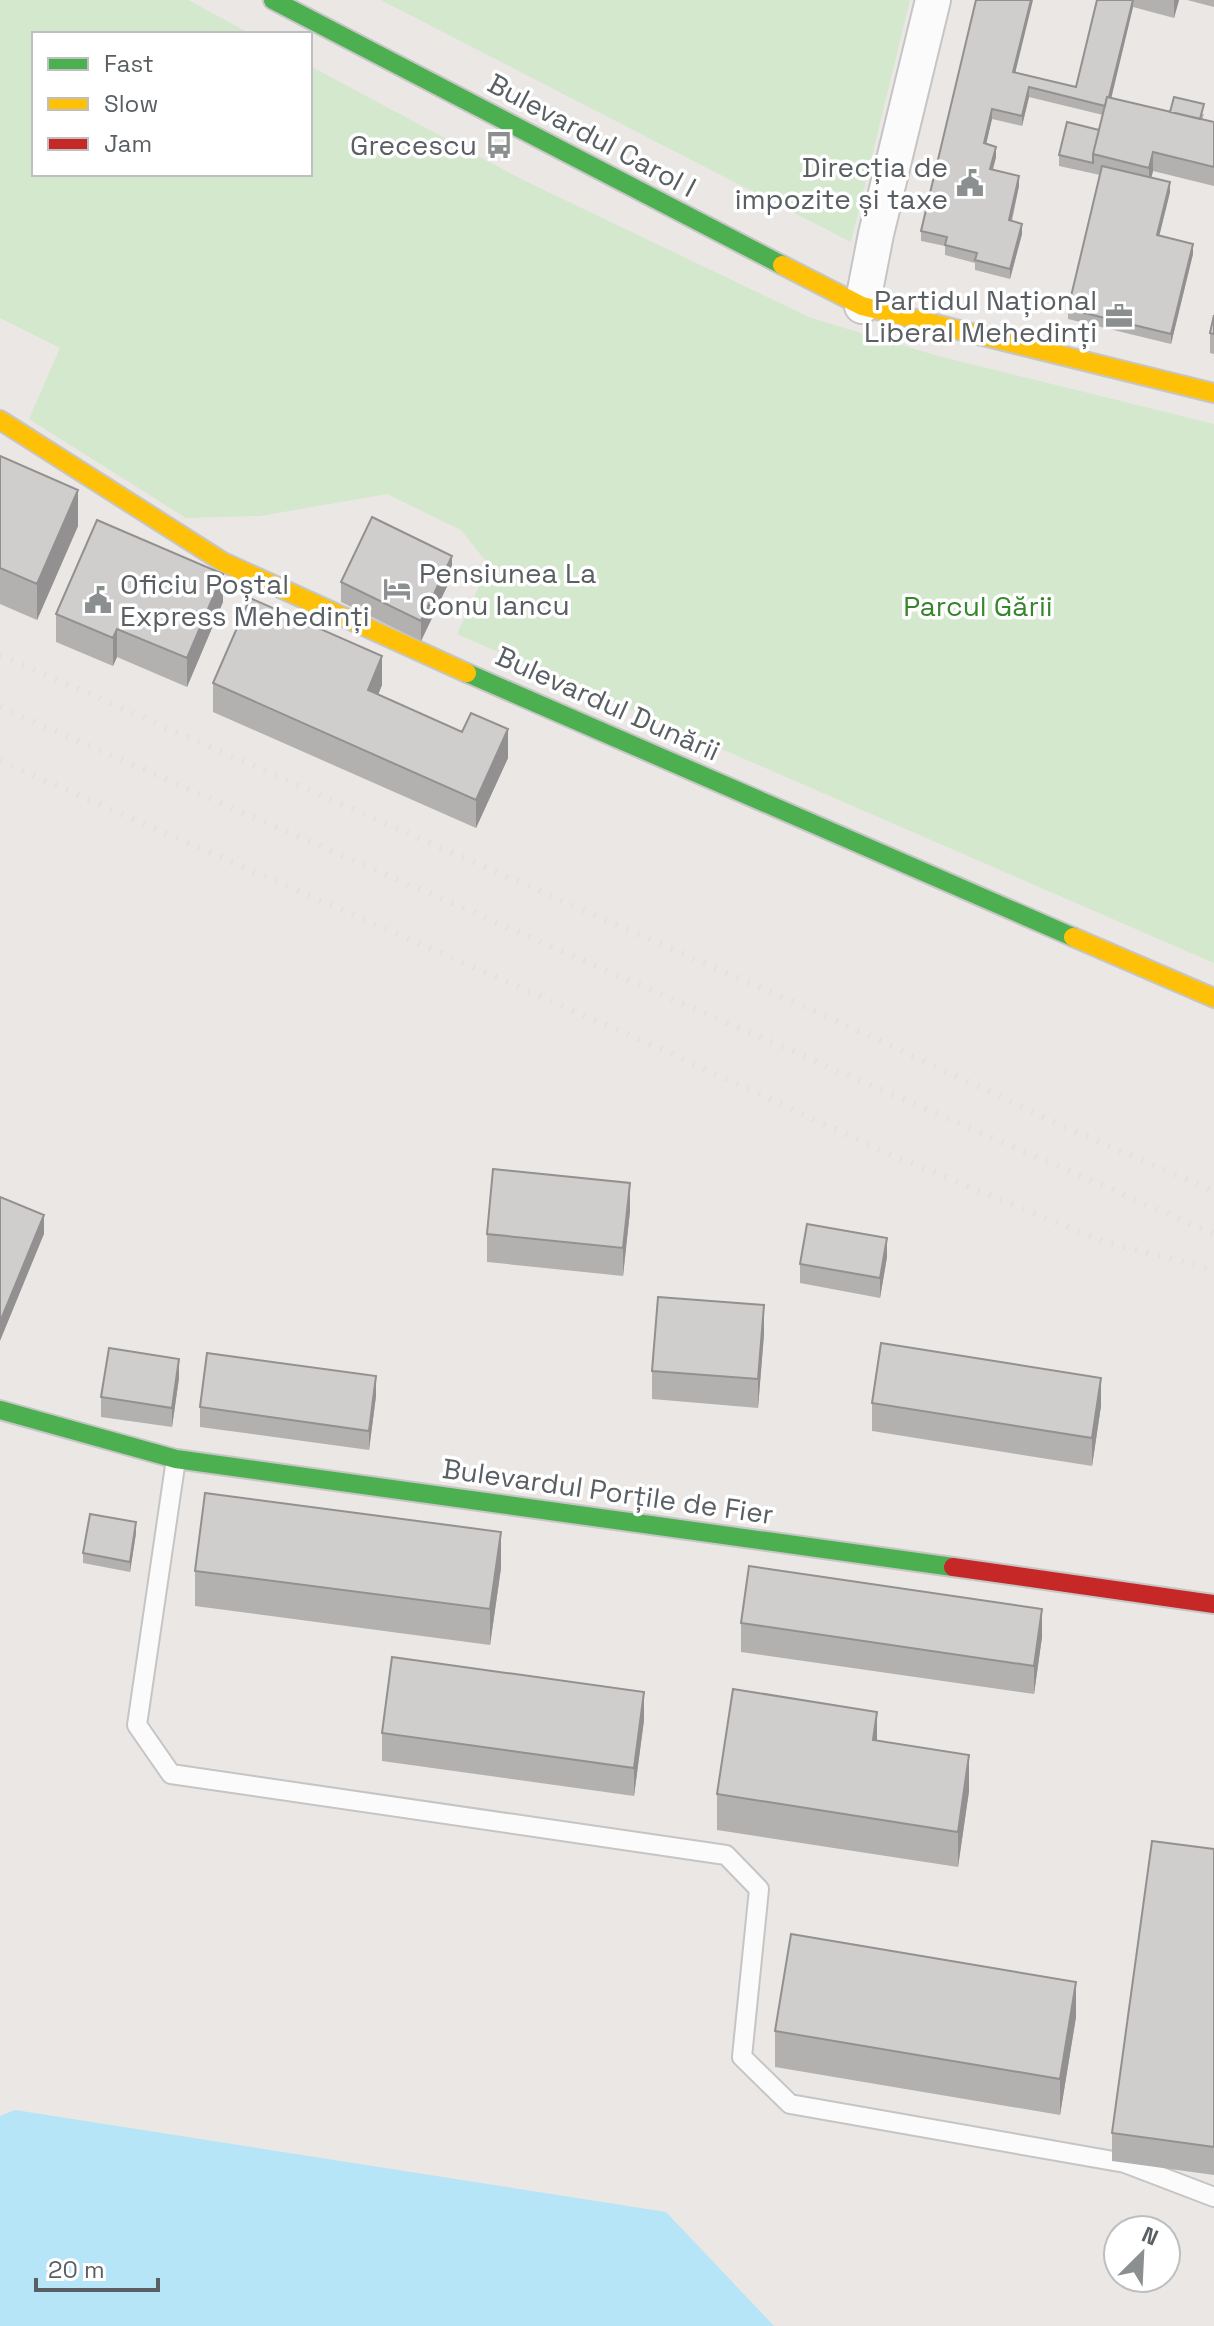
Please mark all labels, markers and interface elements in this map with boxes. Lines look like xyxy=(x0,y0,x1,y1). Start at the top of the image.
legend xyxy=(32,32,312,176)
text: Fast xyxy=(104,48,154,79)
street label: Bulevardul Carol I xyxy=(482,65,702,205)
text: Slow xyxy=(104,88,158,119)
place label: Grecescu xyxy=(350,127,477,163)
text: Jam xyxy=(104,128,152,159)
bus stop icon: Grecescu xyxy=(484,130,514,160)
place label: Direcția de impozite și taxe xyxy=(735,149,948,217)
public building icon: Direcția de impozite și taxe xyxy=(955,168,985,198)
place label: Partidul Național Liberal Mehedinți xyxy=(864,282,1097,350)
office icon: Partidul Național Liberal Mehedinți xyxy=(1104,301,1134,331)
place label: Pensiunea La Conu Iancu xyxy=(419,555,596,623)
place label: Oficiu Poștal Express Mehedinți xyxy=(120,566,370,634)
hotel icon: Pensiunea La Conu Iancu xyxy=(382,574,412,604)
public building icon: Oficiu Poștal Express Mehedinți xyxy=(83,585,113,615)
park label: Parcul Gării xyxy=(903,588,1053,624)
street label: Bulevardul Dunării xyxy=(490,637,726,769)
street label: Bulevardul Porțile de Fier xyxy=(440,1450,776,1532)
north arrow xyxy=(1102,2214,1182,2294)
text: N xyxy=(1138,2220,1163,2252)
scale bar xyxy=(36,2242,158,2292)
text: 20 m xyxy=(48,2254,105,2285)

